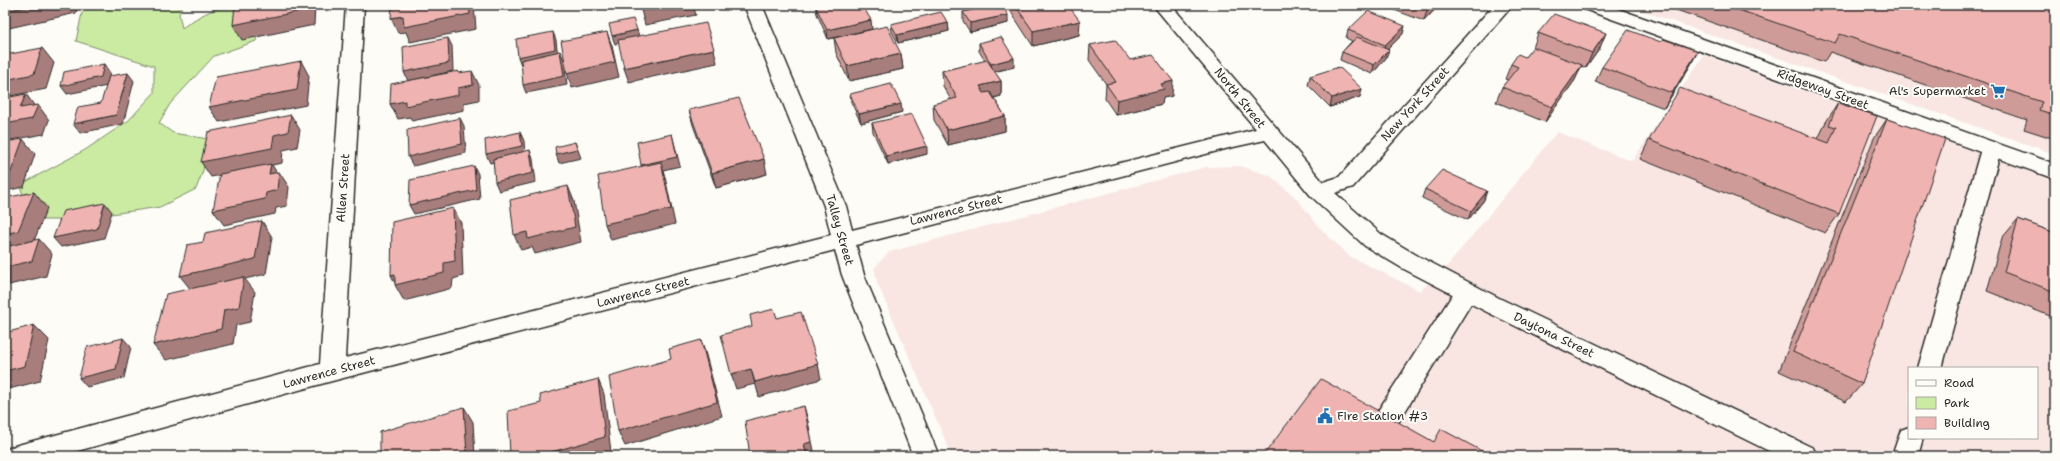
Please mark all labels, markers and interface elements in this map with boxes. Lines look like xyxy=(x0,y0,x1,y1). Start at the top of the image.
street label: New York Street xyxy=(1377,63,1453,145)
street label: North Street xyxy=(1211,64,1269,132)
street label: Ridgeway Street xyxy=(1775,65,1871,113)
supermarket icon: Al's Supermarket xyxy=(1989,82,2007,100)
place label: Al's Supermarket xyxy=(1889,83,1986,99)
street label: Allen Street xyxy=(333,153,353,223)
street label: Lawrence Street xyxy=(908,191,1004,229)
street label: Talley Street xyxy=(822,193,858,267)
street label: Lawrence Street xyxy=(595,273,691,311)
street label: Daytona Street xyxy=(1511,309,1597,361)
street label: Lawrence Street xyxy=(281,352,377,392)
legend xyxy=(1908,367,2038,439)
text: Road xyxy=(1944,375,1975,391)
text: Park xyxy=(1944,395,1970,411)
public building icon: Fire Station #3 xyxy=(1316,407,1334,425)
place label: Fire Station #3 xyxy=(1337,408,1428,424)
text: Building xyxy=(1944,415,1990,431)

